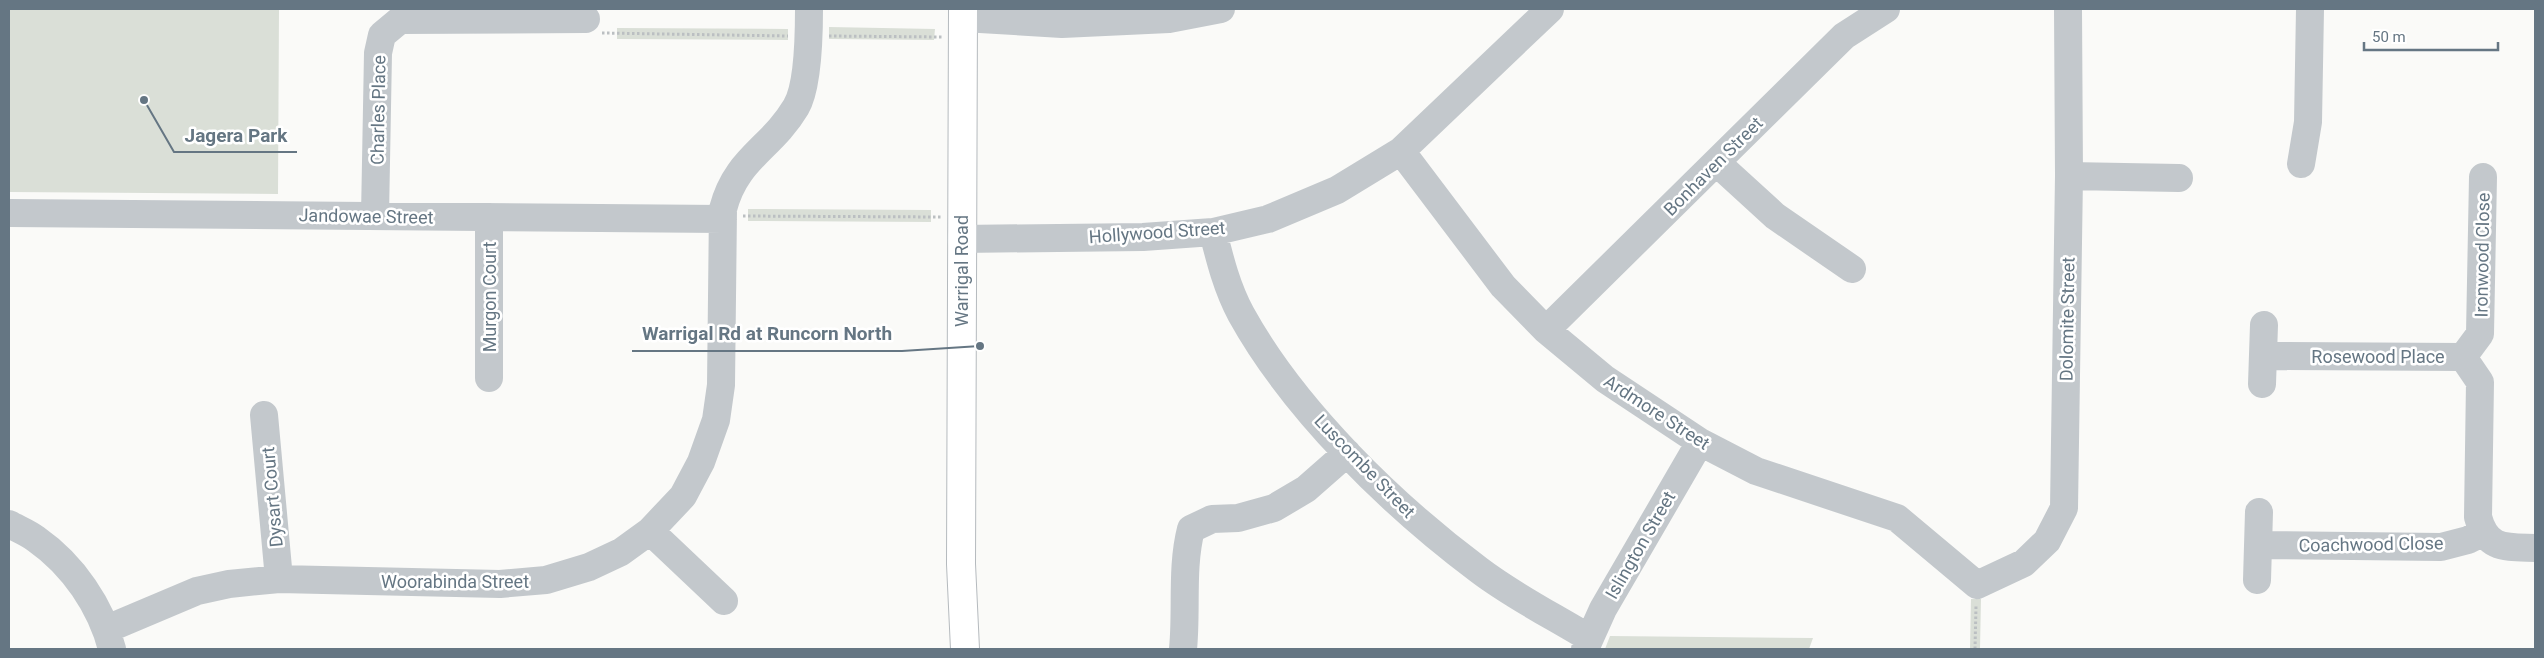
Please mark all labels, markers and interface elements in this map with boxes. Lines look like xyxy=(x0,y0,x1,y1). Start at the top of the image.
scale bar xyxy=(2364,20,2498,52)
text: 50 m xyxy=(2372,28,2406,46)
street label: Charles Place xyxy=(367,55,389,165)
street label: Bonhaven Street xyxy=(1659,112,1767,220)
callout: Jagera Park xyxy=(174,118,297,152)
text: Jagera Park xyxy=(185,124,288,147)
street label: Ironwood Close xyxy=(2470,192,2494,318)
street label: Jandowae Street xyxy=(298,204,434,228)
street label: Warrigal Road xyxy=(951,215,972,327)
street label: Hollywood Street xyxy=(1088,217,1226,247)
street label: Murgon Court xyxy=(479,242,500,352)
street label: Dolomite Street xyxy=(2055,257,2079,381)
callout: Warrigal Rd at Runcorn North xyxy=(632,317,902,351)
text: Warrigal Rd at Runcorn North xyxy=(642,322,892,345)
street label: Rosewood Place xyxy=(2311,346,2445,367)
street label: Ardmore Street xyxy=(1600,370,1714,454)
street label: Luscombe Street xyxy=(1310,410,1420,522)
street label: Dysart Court xyxy=(257,446,287,548)
street label: Islington Street xyxy=(1601,487,1679,603)
street label: Coachwood Close xyxy=(2298,532,2444,556)
street label: Woorabinda Street xyxy=(381,571,529,592)

